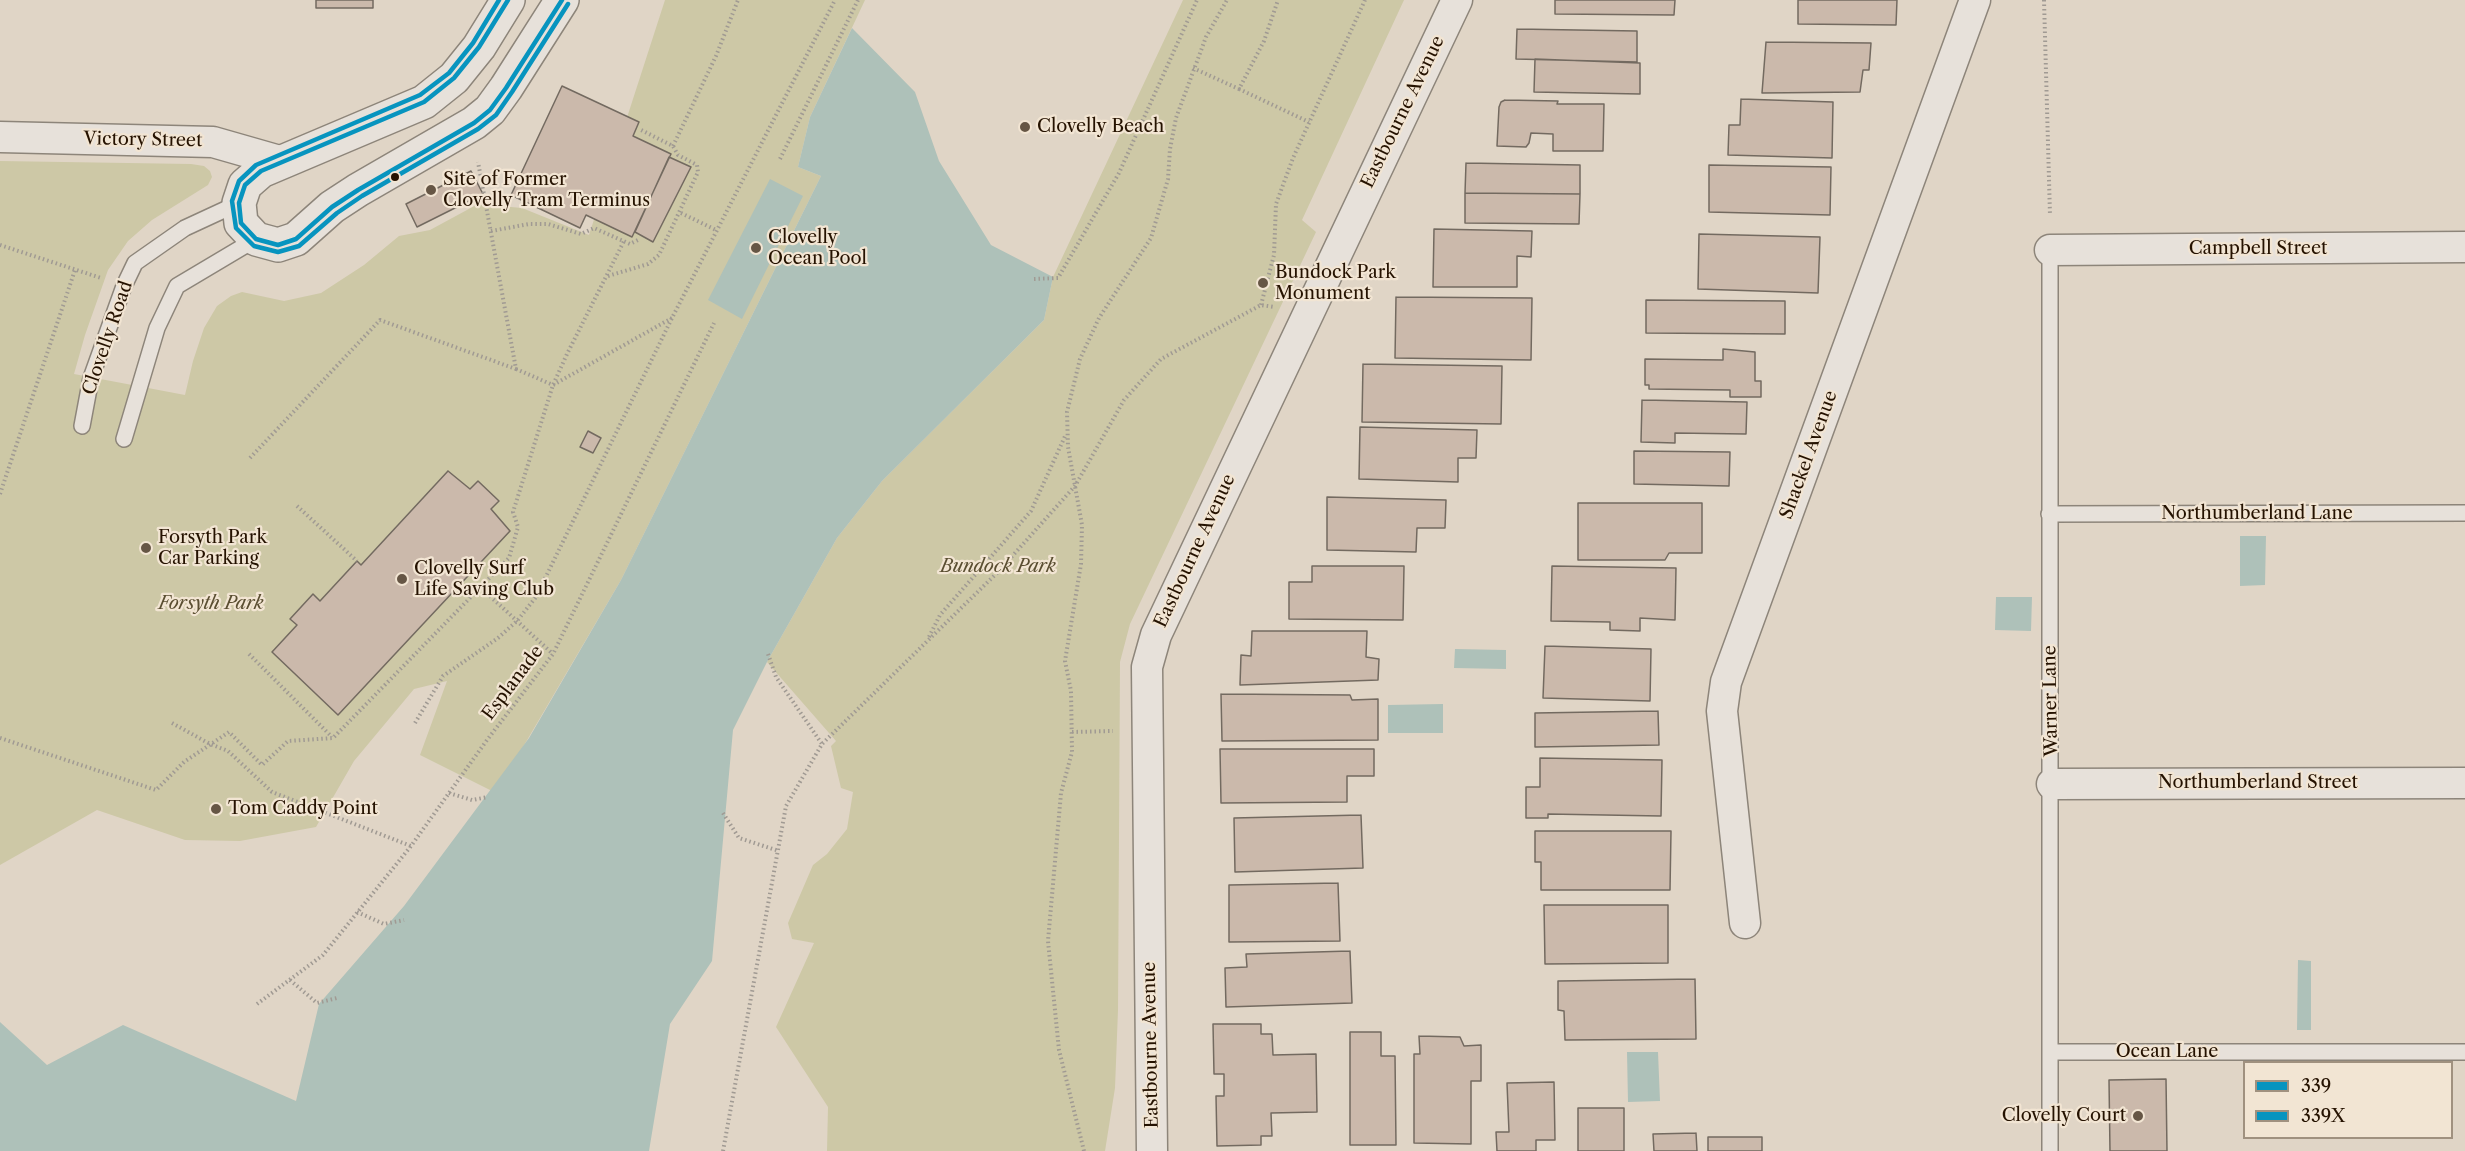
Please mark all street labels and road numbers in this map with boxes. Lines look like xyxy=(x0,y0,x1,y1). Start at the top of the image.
street label: Eastbourne Avenue xyxy=(1357,32,1449,192)
street label: Victory Street xyxy=(83,128,203,152)
street label: Campbell Street xyxy=(2189,238,2327,260)
street label: Clovelly Road xyxy=(78,278,138,398)
street label: Shackel Avenue xyxy=(1776,388,1842,522)
street label: Eastbourne Avenue xyxy=(1150,471,1240,631)
street label: Northumberland Lane xyxy=(2161,503,2353,525)
street label: Esplanade xyxy=(478,641,548,725)
street label: Warner Lane xyxy=(2039,645,2063,757)
street label: Northumberland Street xyxy=(2158,772,2358,794)
street label: Eastbourne Avenue xyxy=(1139,961,1163,1129)
street label: Ocean Lane xyxy=(2116,1041,2218,1063)

